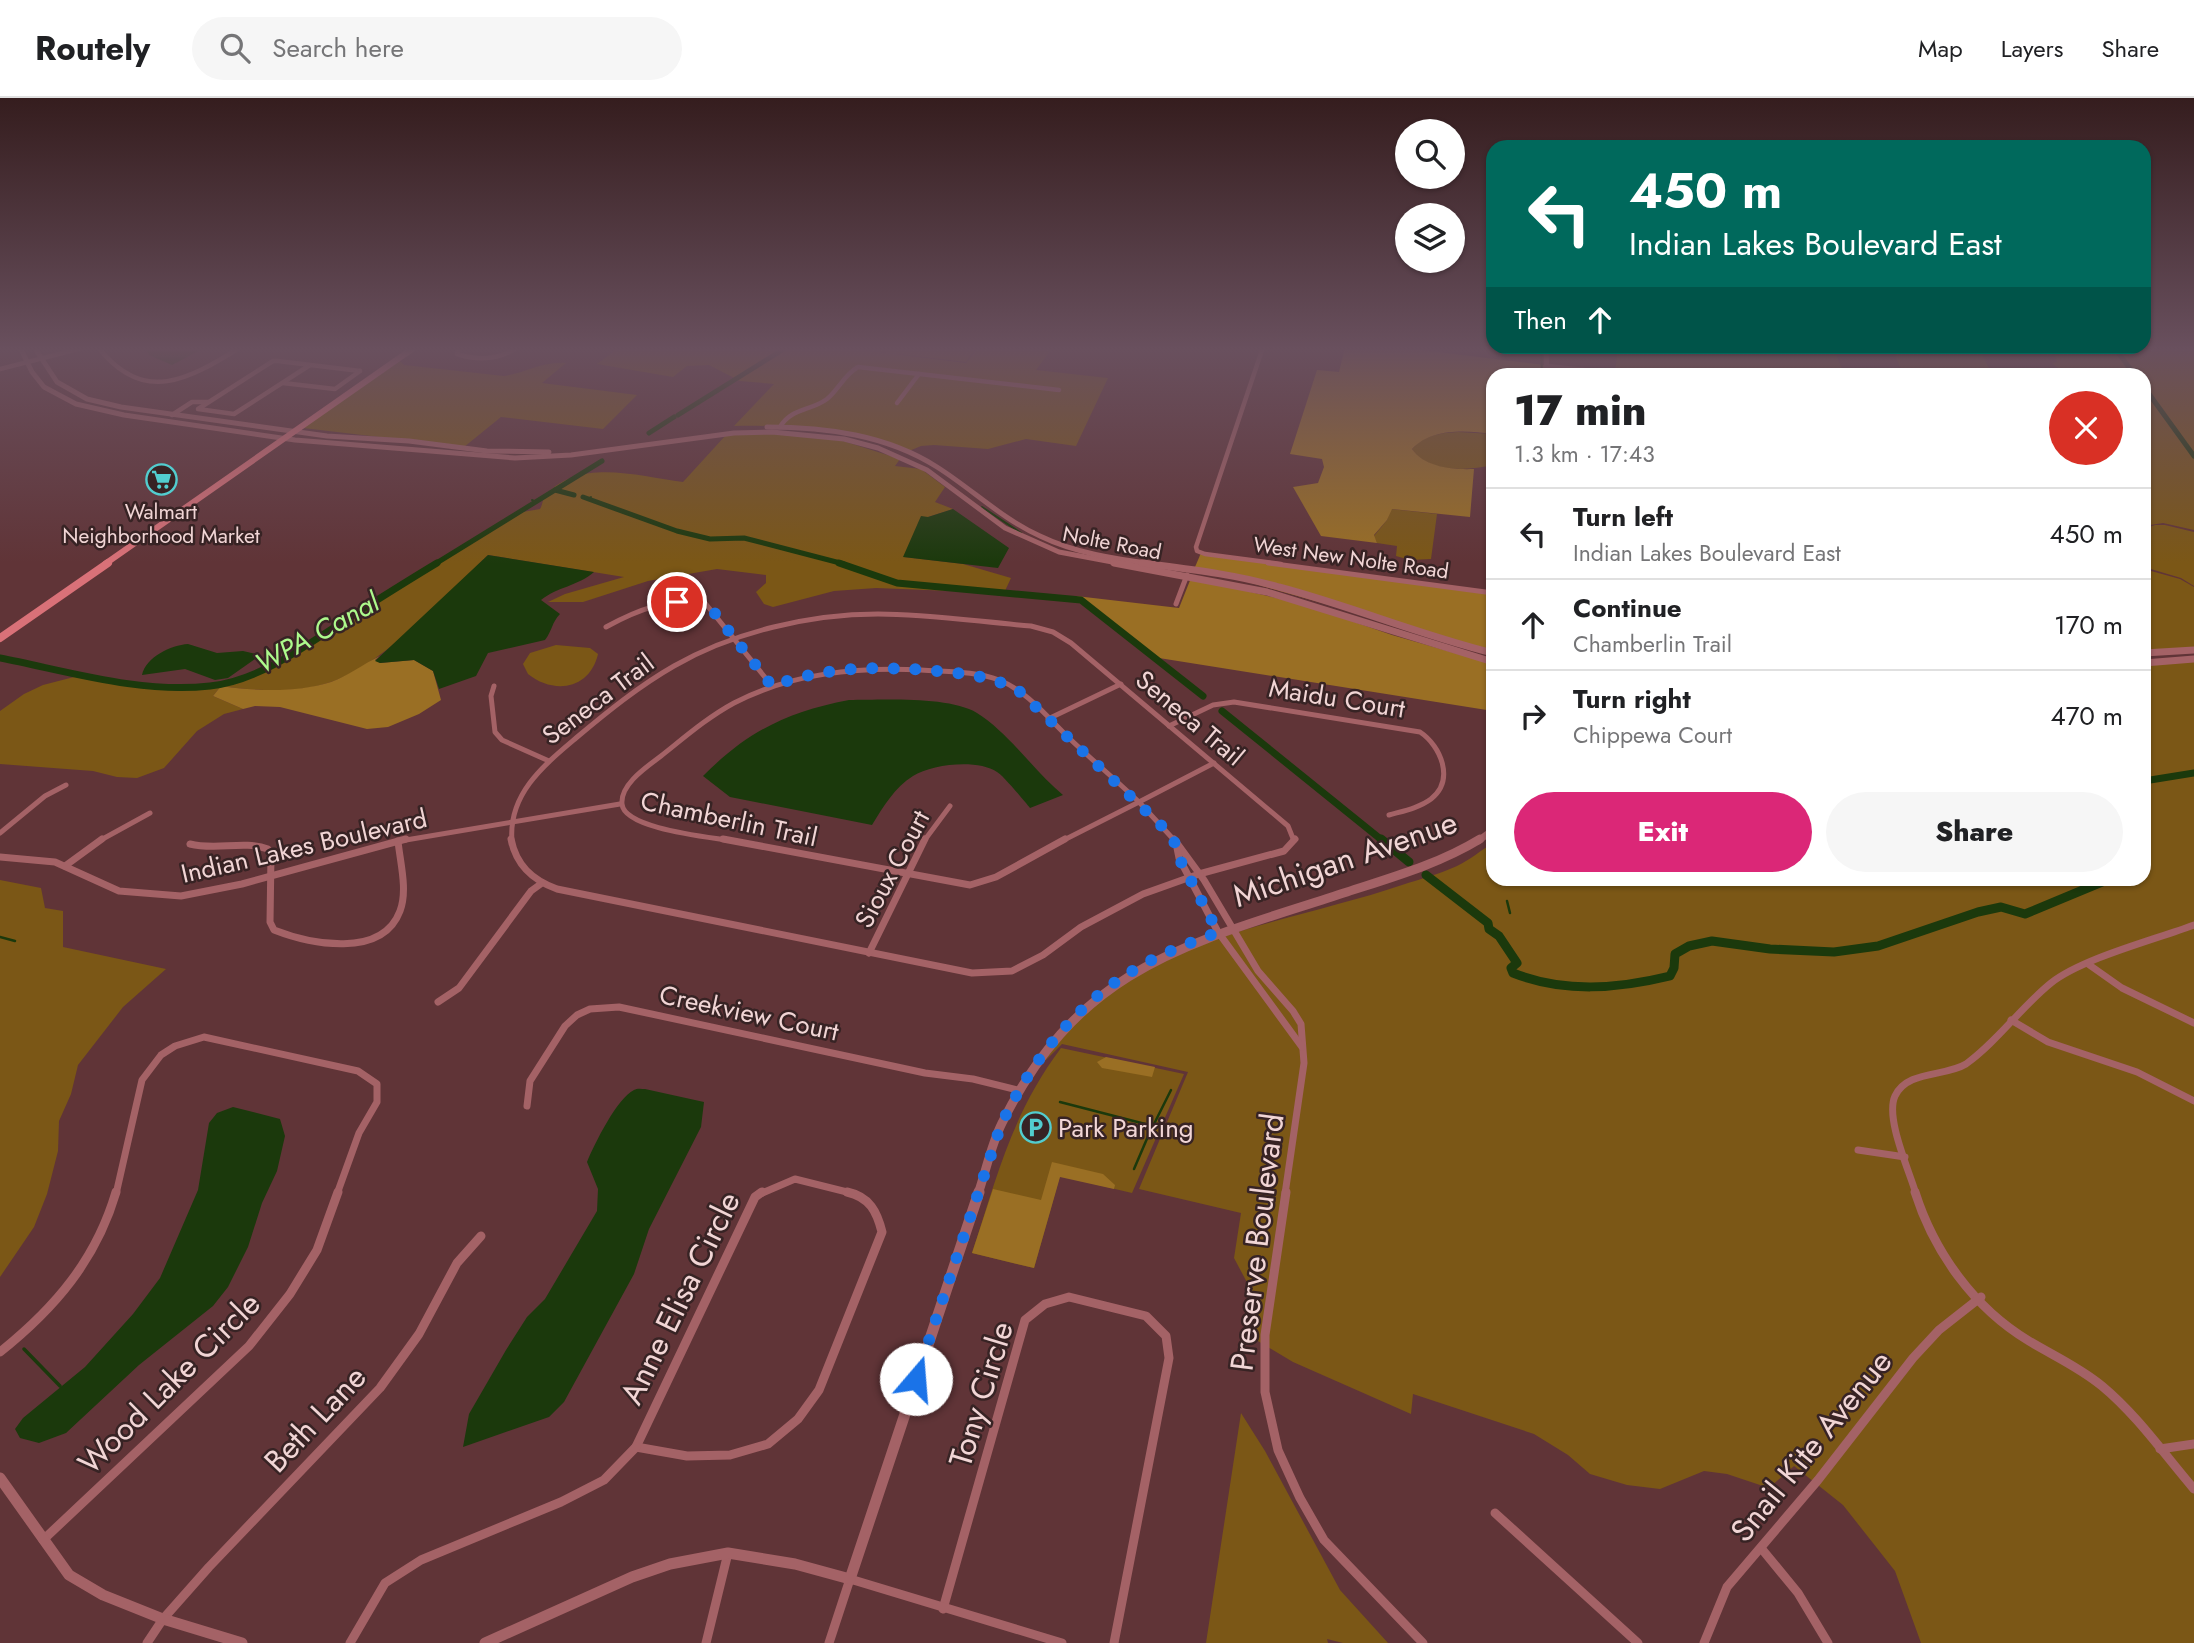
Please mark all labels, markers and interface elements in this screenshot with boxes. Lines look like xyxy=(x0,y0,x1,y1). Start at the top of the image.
search box xyxy=(192,17,682,80)
text: Routely xyxy=(35,25,150,72)
icon: search xyxy=(216,29,254,67)
text: Search here xyxy=(272,29,404,67)
text: Map xyxy=(1918,31,1963,66)
text: Layers xyxy=(2001,31,2063,66)
text: Share xyxy=(2101,31,2159,66)
map controls xyxy=(1395,119,1465,273)
button: search xyxy=(1395,119,1465,189)
text: 450 m xyxy=(1629,156,1782,226)
icon: left xyxy=(1514,168,1605,259)
button: layers xyxy=(1395,203,1465,273)
text: Indian Lakes Boulevard East xyxy=(1629,221,2002,267)
text: Then xyxy=(1514,301,1567,339)
icon: ahead xyxy=(1581,301,1619,339)
text: 17 min xyxy=(1514,380,1647,441)
button: close xyxy=(2049,391,2123,465)
text: 1.3 km · 17:43 xyxy=(1514,437,1655,471)
supermarket icon: Walmart Neighborhood Market xyxy=(144,463,178,497)
place label: Walmart Neighborhood Market xyxy=(62,497,260,551)
text: Turn left xyxy=(1573,498,1673,536)
icon: left xyxy=(1514,515,1552,553)
text: 450 m xyxy=(2049,515,2123,553)
street label: Nolte Road xyxy=(1060,519,1164,567)
street label: West New Nolte Road xyxy=(1251,529,1451,587)
text: Indian Lakes Boulevard East xyxy=(1573,536,1841,570)
pin xyxy=(647,572,707,632)
water label: WPA Canal xyxy=(247,581,388,684)
icon: arrive xyxy=(658,583,696,621)
text: Continue xyxy=(1573,589,1682,627)
icon: ahead xyxy=(1514,606,1552,644)
text: 170 m xyxy=(2054,606,2123,644)
text: Chamberlin Trail xyxy=(1573,627,1732,661)
street label: Seneca Trail xyxy=(534,644,662,754)
street label: Seneca Trail xyxy=(1127,661,1253,775)
street label: Maidu Court xyxy=(1266,668,1409,728)
text: Turn right xyxy=(1573,680,1691,718)
icon: right xyxy=(1514,697,1552,735)
text: 470 m xyxy=(2051,697,2123,735)
text: Chippewa Court xyxy=(1573,718,1732,752)
street label: Chamberlin Trail xyxy=(637,782,821,856)
button: Exit xyxy=(1514,792,1812,872)
button: Share xyxy=(1826,792,2123,872)
street label: Indian Lakes Boulevard xyxy=(177,799,431,893)
street label: Michigan Avenue xyxy=(1227,799,1463,919)
street label: Sioux Court xyxy=(845,803,939,935)
street label: Creekview Court xyxy=(656,975,843,1051)
place label: Park Parking xyxy=(1058,1109,1194,1147)
parking icon: Park Parking xyxy=(1018,1111,1052,1145)
street label: Preserve Boulevard xyxy=(1218,1111,1296,1373)
street label: Anne Elisa Circle xyxy=(609,1184,751,1412)
street label: Wood Lake Circle xyxy=(67,1281,271,1485)
street label: Tony Circle xyxy=(937,1316,1025,1472)
street label: Snail Kite Avenue xyxy=(1719,1340,1903,1552)
position arrow xyxy=(879,1342,953,1416)
street label: Beth Lane xyxy=(253,1355,377,1483)

